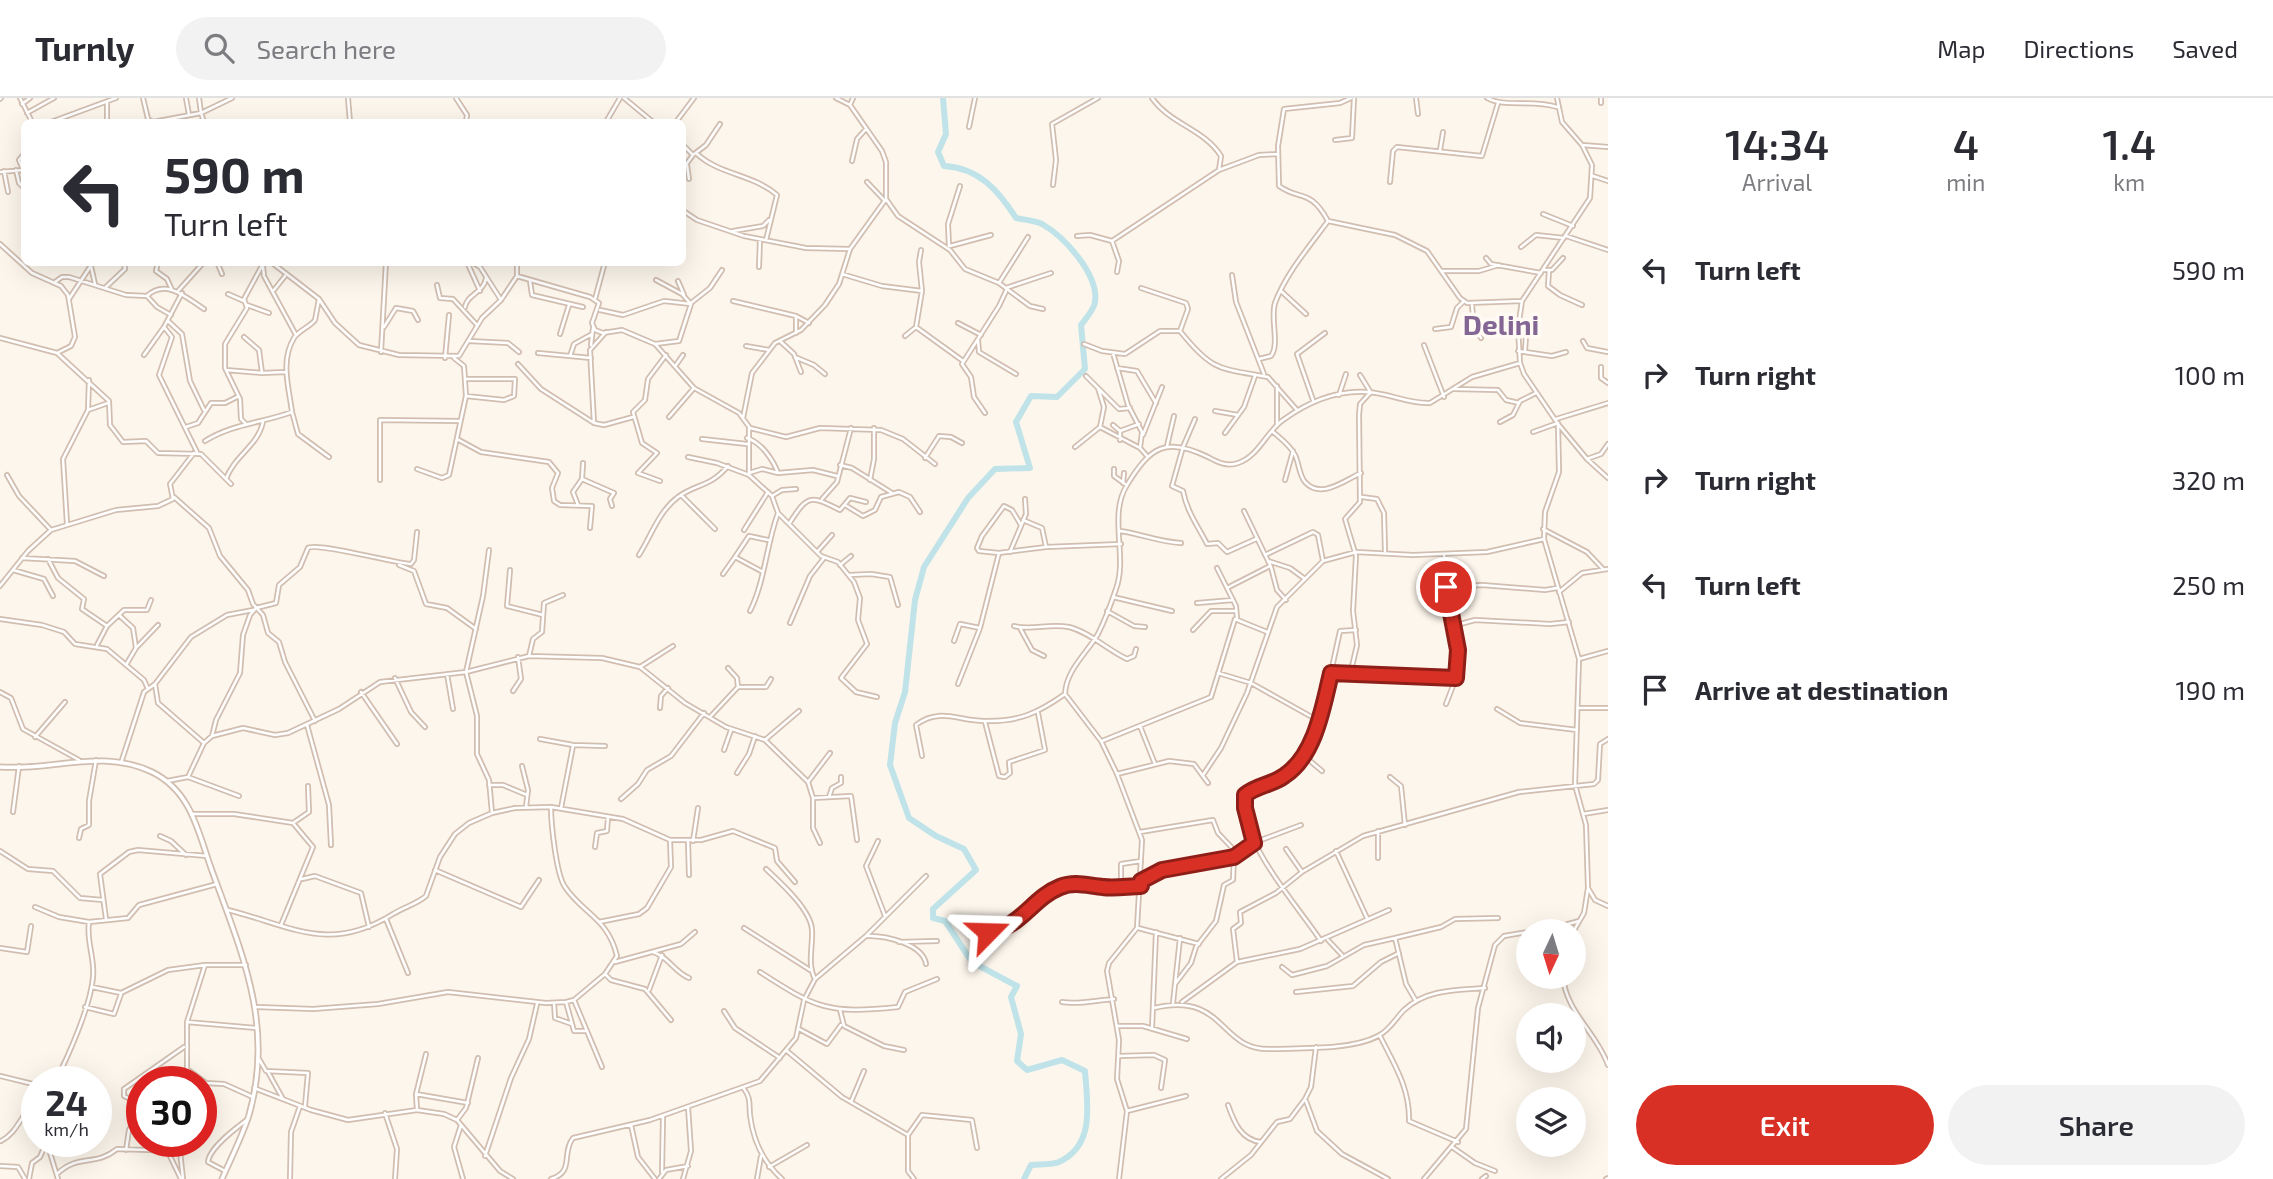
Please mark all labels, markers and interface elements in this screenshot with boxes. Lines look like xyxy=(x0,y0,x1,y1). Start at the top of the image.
search box xyxy=(176,17,666,80)
text: Turnly xyxy=(35,28,134,68)
icon: search xyxy=(200,29,238,67)
text: Search here xyxy=(256,33,396,64)
text: Map xyxy=(1937,34,1985,63)
text: Directions xyxy=(2023,34,2134,63)
text: Saved xyxy=(2172,34,2238,63)
text: 14:34 xyxy=(1725,118,1829,168)
text: 4 xyxy=(1953,118,1979,168)
text: 1.4 xyxy=(2102,118,2156,168)
text: 590 m xyxy=(164,144,305,203)
icon: left xyxy=(49,147,140,238)
text: Arrival xyxy=(1742,168,1812,196)
text: min xyxy=(1946,168,1985,196)
text: km xyxy=(2113,168,2145,196)
text: Turn left xyxy=(164,204,288,242)
icon: left xyxy=(1636,251,1674,289)
text: Turn left xyxy=(1695,254,1801,285)
text: 590 m xyxy=(2172,254,2245,285)
district label: Delini xyxy=(1463,307,1539,341)
icon: right xyxy=(1636,356,1674,394)
text: Turn right xyxy=(1695,359,1816,390)
text: 100 m xyxy=(2175,359,2245,390)
icon: right xyxy=(1636,461,1674,499)
text: Turn right xyxy=(1695,464,1816,495)
text: 320 m xyxy=(2172,464,2245,495)
pin xyxy=(1416,557,1476,617)
icon: left xyxy=(1636,566,1674,604)
icon: arrive xyxy=(1427,568,1465,606)
text: Turn left xyxy=(1695,569,1801,600)
text: 250 m xyxy=(2172,569,2245,600)
icon: arrive xyxy=(1636,671,1674,709)
text: Arrive at destination xyxy=(1695,674,1948,705)
text: 190 m xyxy=(2176,674,2245,705)
position arrow xyxy=(951,895,1025,969)
north arrow xyxy=(1516,919,1586,989)
map controls xyxy=(1516,919,1586,1157)
button: sound xyxy=(1516,1003,1586,1073)
speed limit sign: 30 xyxy=(126,1066,217,1157)
text: 24 xyxy=(45,1081,88,1123)
button: Exit xyxy=(1636,1085,1934,1165)
button: Share xyxy=(1948,1085,2245,1165)
button: layers xyxy=(1516,1087,1586,1157)
text: km/h xyxy=(44,1118,89,1140)

